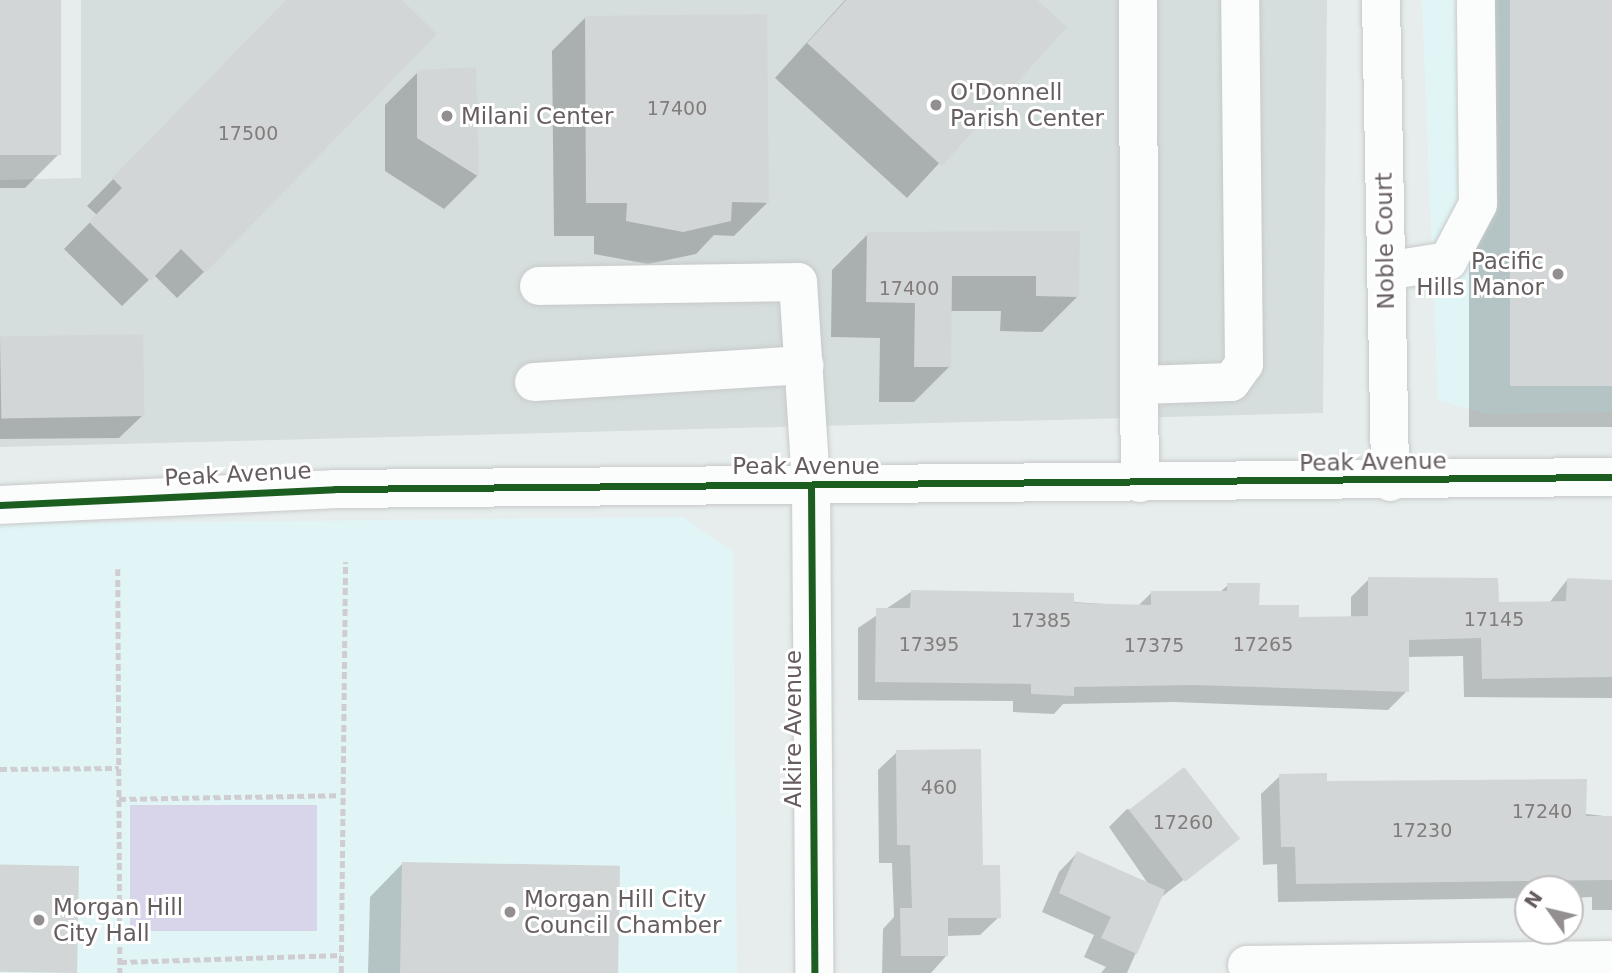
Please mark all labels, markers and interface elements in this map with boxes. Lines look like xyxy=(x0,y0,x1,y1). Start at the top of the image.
place label: O'Donnell Parish Center xyxy=(950,78,1104,132)
marker: O'Donnell Parish Center xyxy=(928,97,944,113)
house number: 17400 xyxy=(647,98,707,120)
place label: Milani Center xyxy=(461,102,613,130)
marker: Milani Center xyxy=(439,108,455,124)
house number: 17500 xyxy=(218,123,278,145)
street label: Noble Court xyxy=(1370,172,1400,310)
place label: Pacific Hills Manor xyxy=(1416,247,1544,301)
marker: Pacific Hills Manor xyxy=(1550,266,1566,282)
house number: 17400 xyxy=(879,278,939,300)
street label: Peak Avenue xyxy=(1299,447,1447,477)
street label: Peak Avenue xyxy=(732,452,880,480)
street label: Peak Avenue xyxy=(164,456,312,492)
house number: 17145 xyxy=(1464,609,1524,631)
house number: 17385 xyxy=(1011,610,1071,632)
house number: 17395 xyxy=(899,634,959,656)
house number: 17265 xyxy=(1233,634,1293,656)
house number: 17375 xyxy=(1124,635,1184,657)
street label: Alkire Avenue xyxy=(779,650,807,808)
house number: 460 xyxy=(921,777,957,799)
house number: 17240 xyxy=(1512,801,1572,823)
house number: 17260 xyxy=(1153,812,1213,834)
house number: 17230 xyxy=(1392,820,1452,842)
north arrow xyxy=(1514,875,1584,945)
place label: Morgan Hill City Council Chamber xyxy=(524,885,721,939)
text: N xyxy=(1520,887,1547,912)
place label: Morgan Hill City Hall xyxy=(53,893,183,947)
marker: Morgan Hill City Council Chamber xyxy=(502,904,518,920)
marker: Morgan Hill City Hall xyxy=(31,912,47,928)

